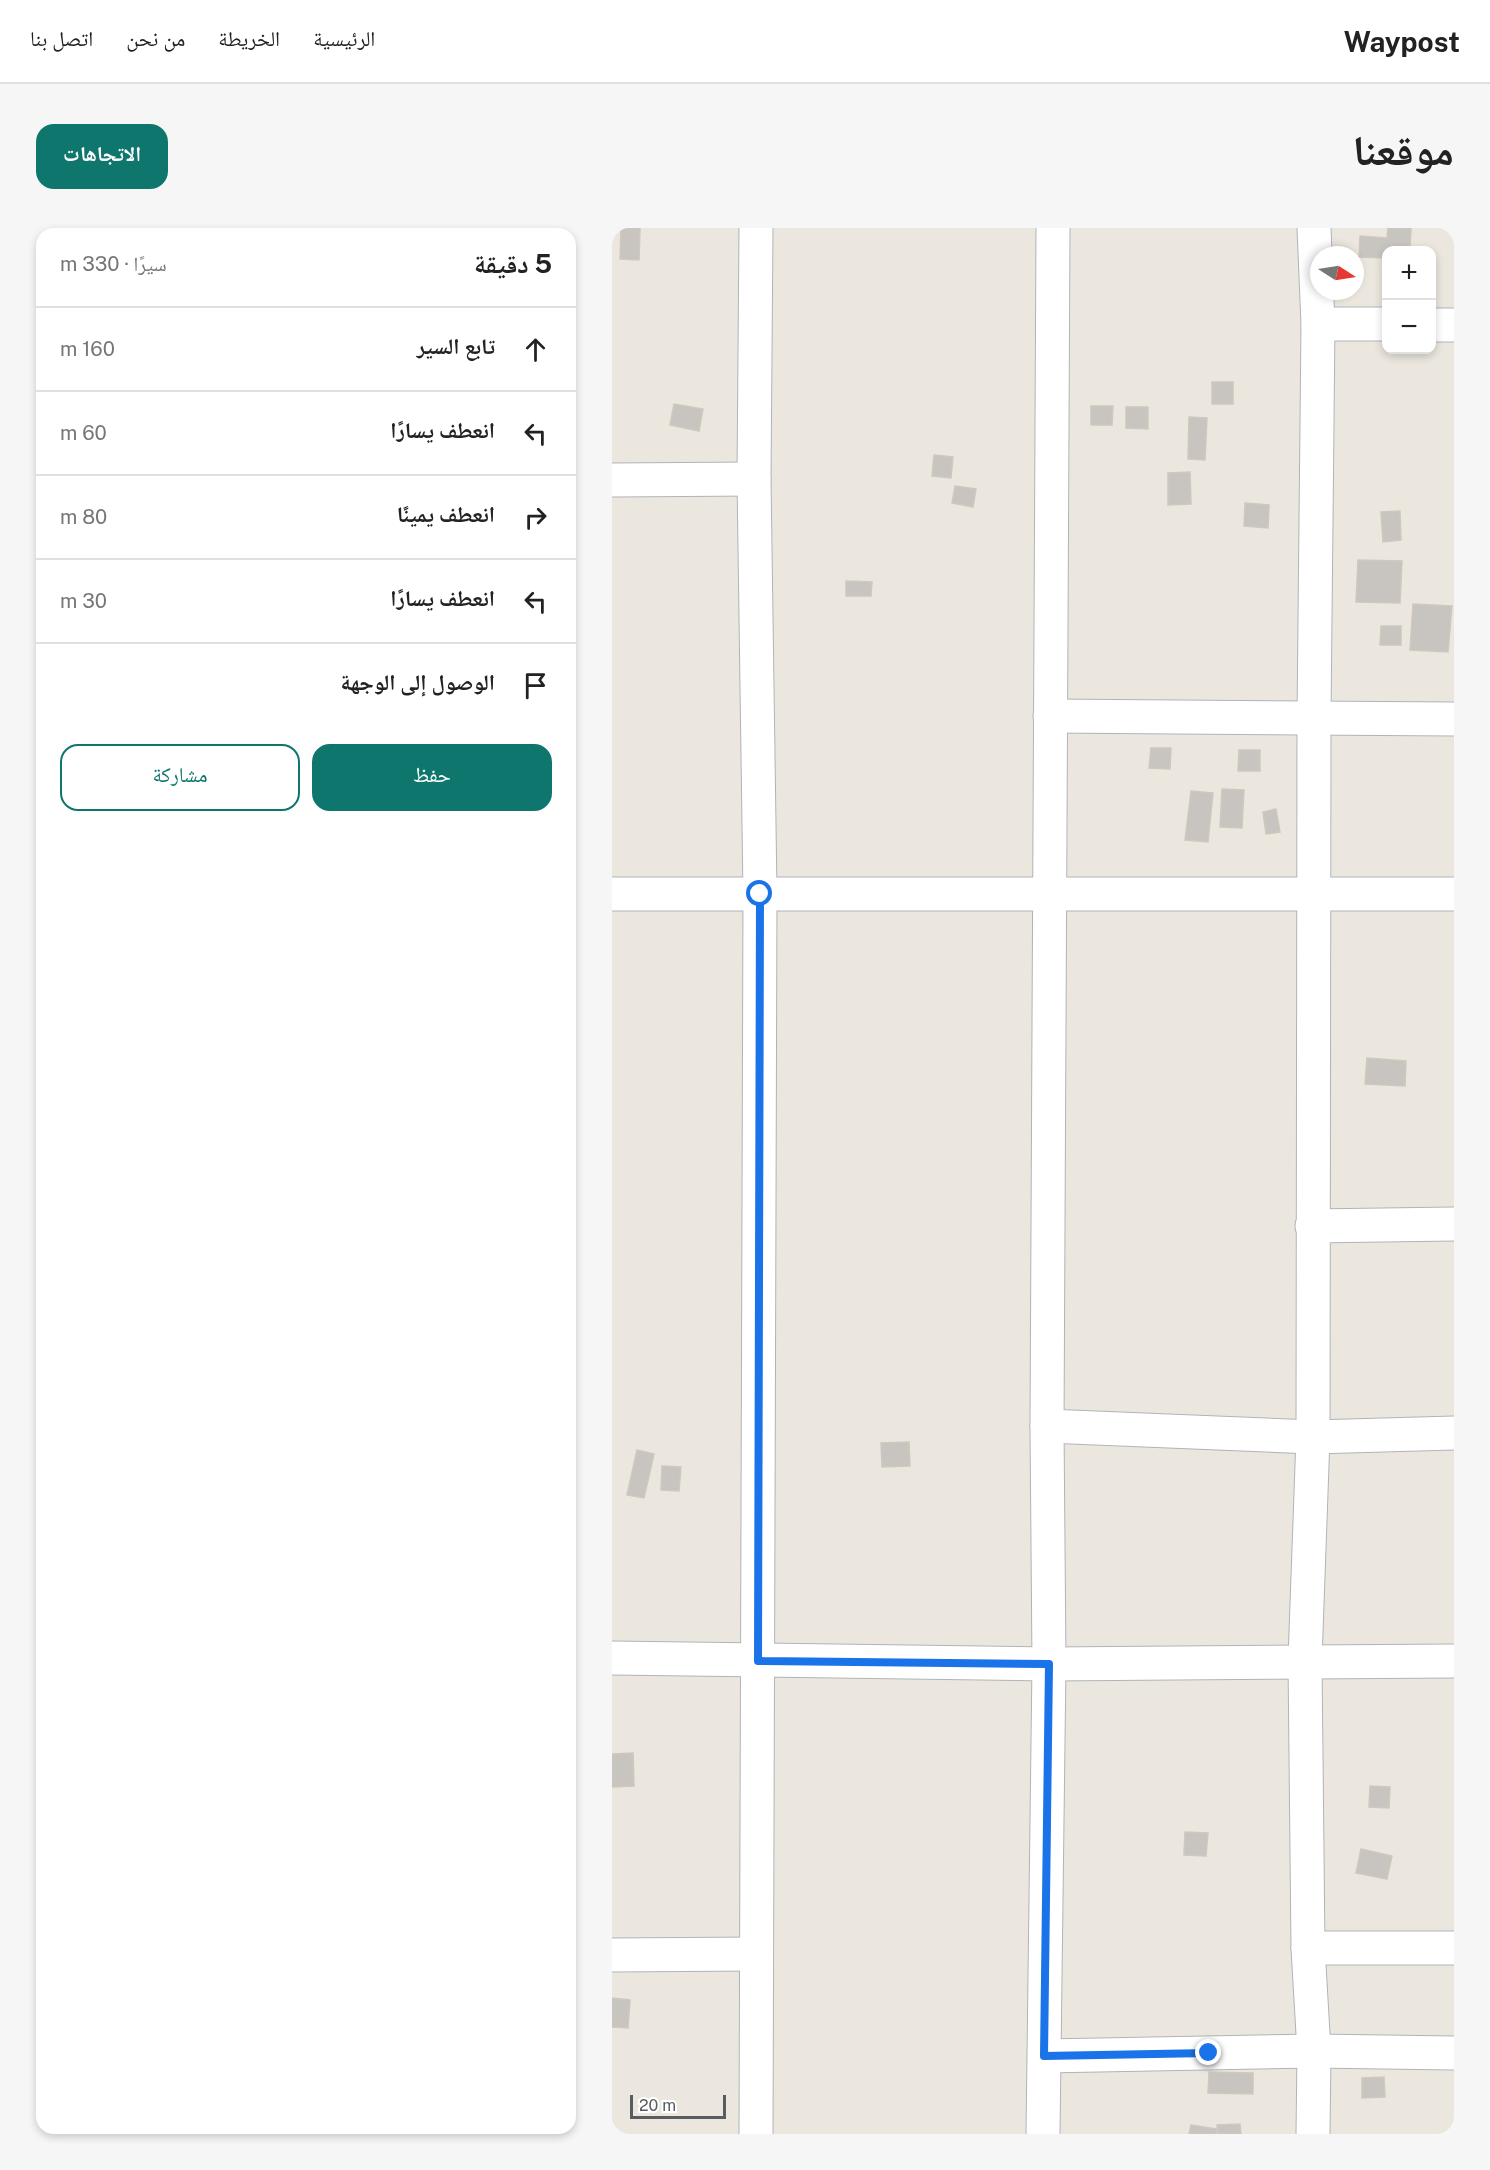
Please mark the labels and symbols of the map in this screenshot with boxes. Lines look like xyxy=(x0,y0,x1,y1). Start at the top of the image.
north arrow xyxy=(1310,246,1364,300)
route start xyxy=(746,880,772,906)
route end xyxy=(1195,2039,1221,2065)
scale bar xyxy=(630,2092,726,2120)

